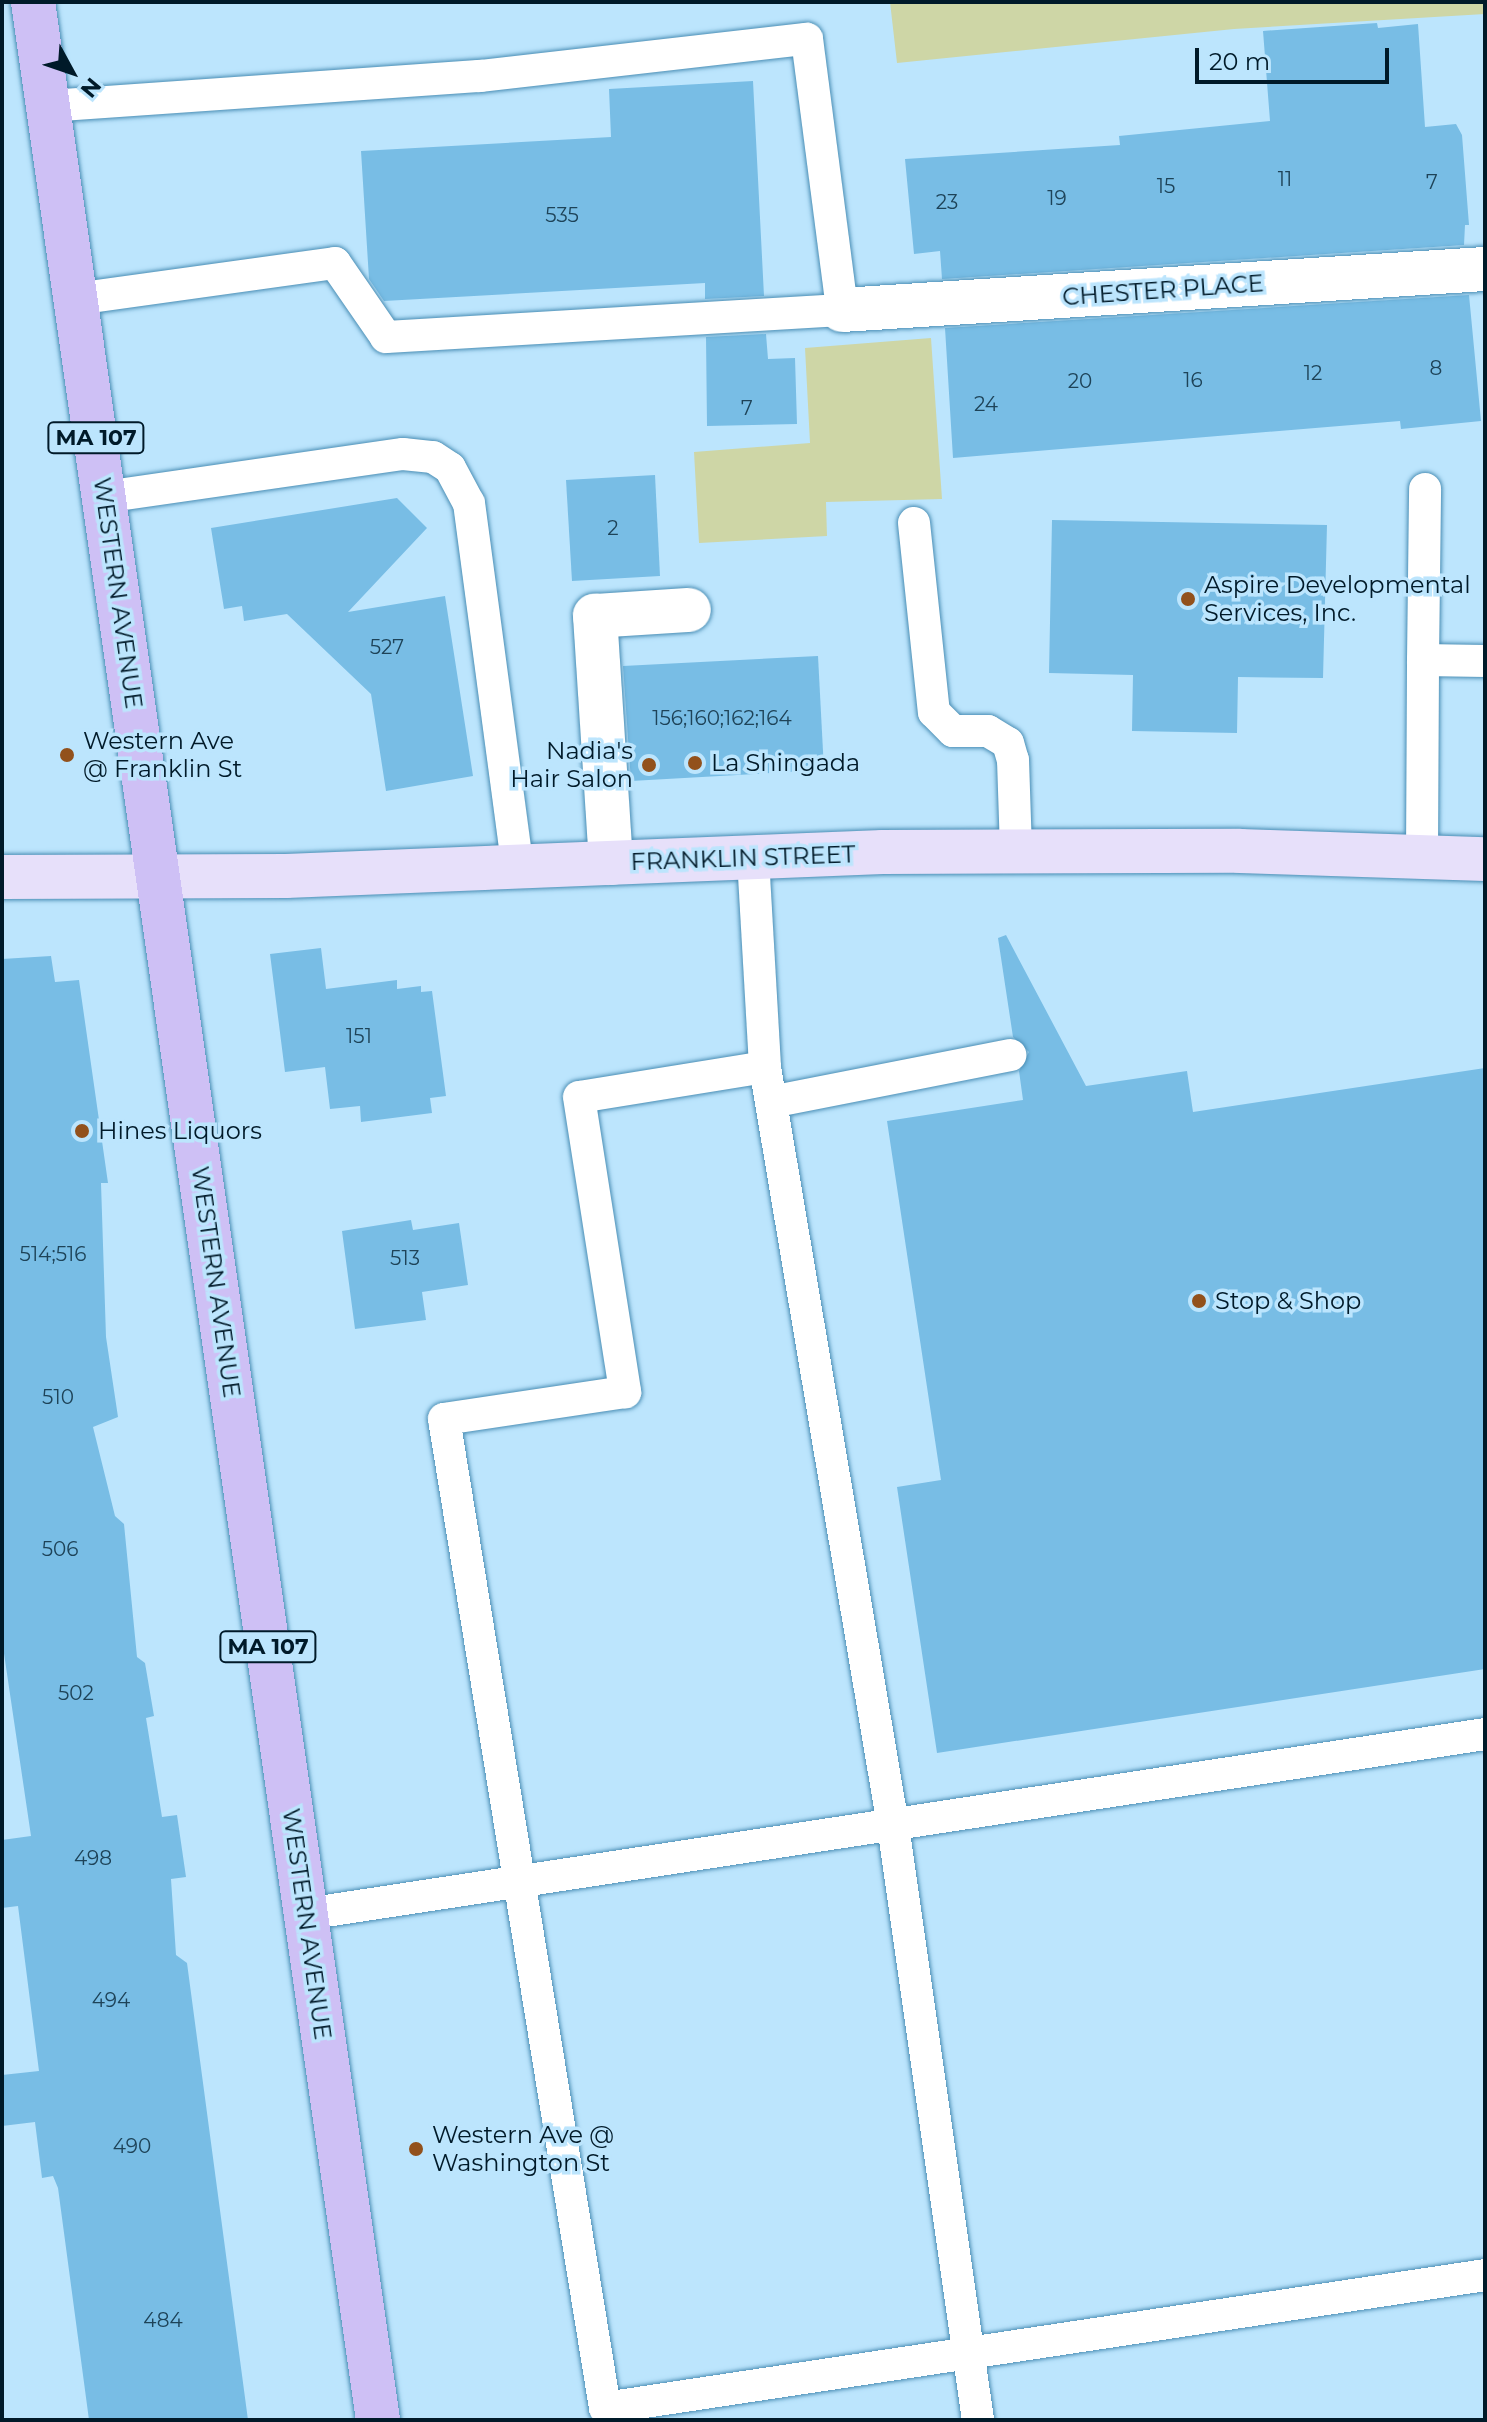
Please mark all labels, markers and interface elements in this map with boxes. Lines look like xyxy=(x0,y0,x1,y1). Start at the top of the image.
north arrow xyxy=(32,32,112,112)
scale bar xyxy=(1199,32,1393,82)
text: 20 m xyxy=(1209,47,1270,76)
text: N xyxy=(75,72,107,103)
house number: 11 xyxy=(1278,167,1292,191)
house number: 7 xyxy=(1426,170,1438,194)
house number: 15 xyxy=(1157,174,1175,198)
house number: 19 xyxy=(1047,186,1067,210)
house number: 23 xyxy=(936,190,958,214)
house number: 535 xyxy=(545,203,579,227)
street label: CHESTER PLACE xyxy=(1061,269,1265,311)
house number: 8 xyxy=(1430,356,1442,380)
house number: 12 xyxy=(1304,361,1322,385)
house number: 16 xyxy=(1183,368,1203,392)
house number: 20 xyxy=(1068,369,1092,393)
house number: 24 xyxy=(974,392,998,416)
house number: 7 xyxy=(741,396,753,420)
road number: MA 107 xyxy=(46,420,146,456)
street label: WESTERN AVENUE xyxy=(88,476,148,710)
house number: 2 xyxy=(607,516,619,540)
place label: Aspire Developmental Services, Inc. xyxy=(1204,571,1471,627)
marker: Aspire Developmental Services, Inc. xyxy=(1179,590,1197,608)
house number: 527 xyxy=(370,635,404,659)
house number: 156;160;162;164 xyxy=(652,706,792,730)
place label: Western Ave @ Franklin St xyxy=(83,727,242,783)
place label: Nadia's Hair Salon xyxy=(510,737,633,793)
marker: Western Ave @ Franklin St xyxy=(58,746,76,764)
place label: La Shingada xyxy=(711,749,860,777)
marker: La Shingada xyxy=(686,754,704,772)
marker: Nadia's Hair Salon xyxy=(640,756,658,774)
street label: FRANKLIN STREET xyxy=(630,840,856,876)
house number: 151 xyxy=(346,1024,372,1048)
place label: Hines Liquors xyxy=(98,1117,262,1145)
marker: Hines Liquors xyxy=(73,1122,91,1140)
street label: WESTERN AVENUE xyxy=(186,1165,246,1399)
house number: 514;516 xyxy=(20,1242,86,1266)
house number: 513 xyxy=(390,1246,420,1270)
place label: Stop & Shop xyxy=(1215,1287,1361,1315)
marker: Stop & Shop xyxy=(1190,1292,1208,1310)
house number: 510 xyxy=(42,1385,74,1409)
house number: 506 xyxy=(42,1537,78,1561)
road number: MA 107 xyxy=(218,1629,318,1665)
house number: 502 xyxy=(58,1681,94,1705)
street label: WESTERN AVENUE xyxy=(277,1807,337,2041)
house number: 498 xyxy=(74,1846,112,1870)
house number: 494 xyxy=(92,1988,130,2012)
place label: Western Ave @ Washington St xyxy=(432,2121,614,2177)
house number: 490 xyxy=(113,2134,151,2158)
marker: Western Ave @ Washington St xyxy=(407,2140,425,2158)
house number: 484 xyxy=(143,2308,183,2332)

